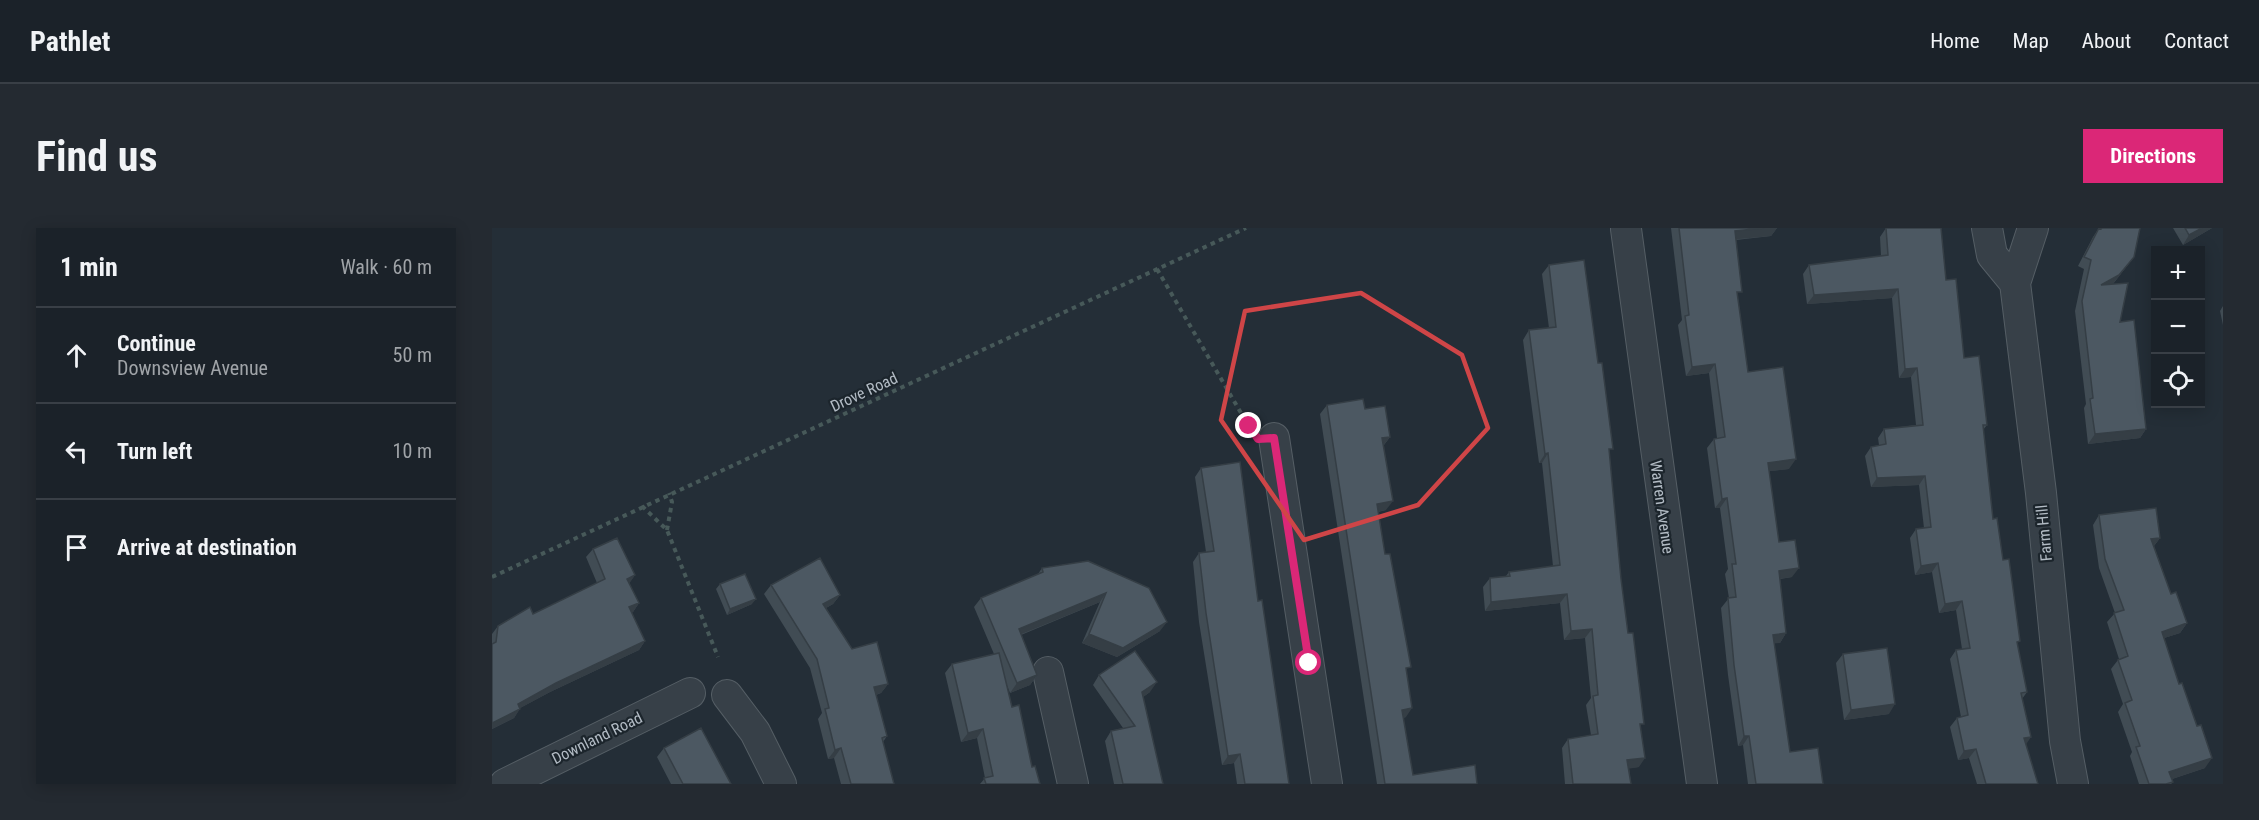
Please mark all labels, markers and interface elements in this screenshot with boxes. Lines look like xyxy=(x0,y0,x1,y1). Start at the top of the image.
text: Pathlet xyxy=(30,25,110,58)
text: Home xyxy=(1930,29,1980,53)
text: Map xyxy=(2013,29,2049,53)
text: About xyxy=(2082,29,2131,53)
text: Contact xyxy=(2164,29,2229,53)
button: Directions xyxy=(2083,129,2223,183)
text: Find us xyxy=(36,132,157,181)
map controls xyxy=(2151,246,2205,408)
button: + xyxy=(2151,246,2205,300)
text: 1 min xyxy=(60,252,118,282)
text: Walk · 60 m xyxy=(340,255,432,279)
button: − xyxy=(2151,300,2205,354)
text: Continue xyxy=(117,331,196,356)
icon: ahead xyxy=(60,339,93,372)
text: 50 m xyxy=(393,343,432,367)
button: locate xyxy=(2151,354,2205,408)
text: Downsview Avenue xyxy=(117,356,268,380)
street label: Drove Road xyxy=(827,368,901,416)
route end xyxy=(1235,412,1261,438)
icon: left xyxy=(60,435,93,468)
text: Turn left xyxy=(117,439,192,464)
text: 10 m xyxy=(393,439,432,463)
street label: Warren Avenue xyxy=(1646,459,1678,555)
street label: Farm Hill xyxy=(2032,504,2056,562)
icon: arrive xyxy=(60,531,93,564)
text: Arrive at destination xyxy=(117,535,297,560)
route start xyxy=(1295,649,1321,675)
street label: Downland Road xyxy=(549,708,645,768)

